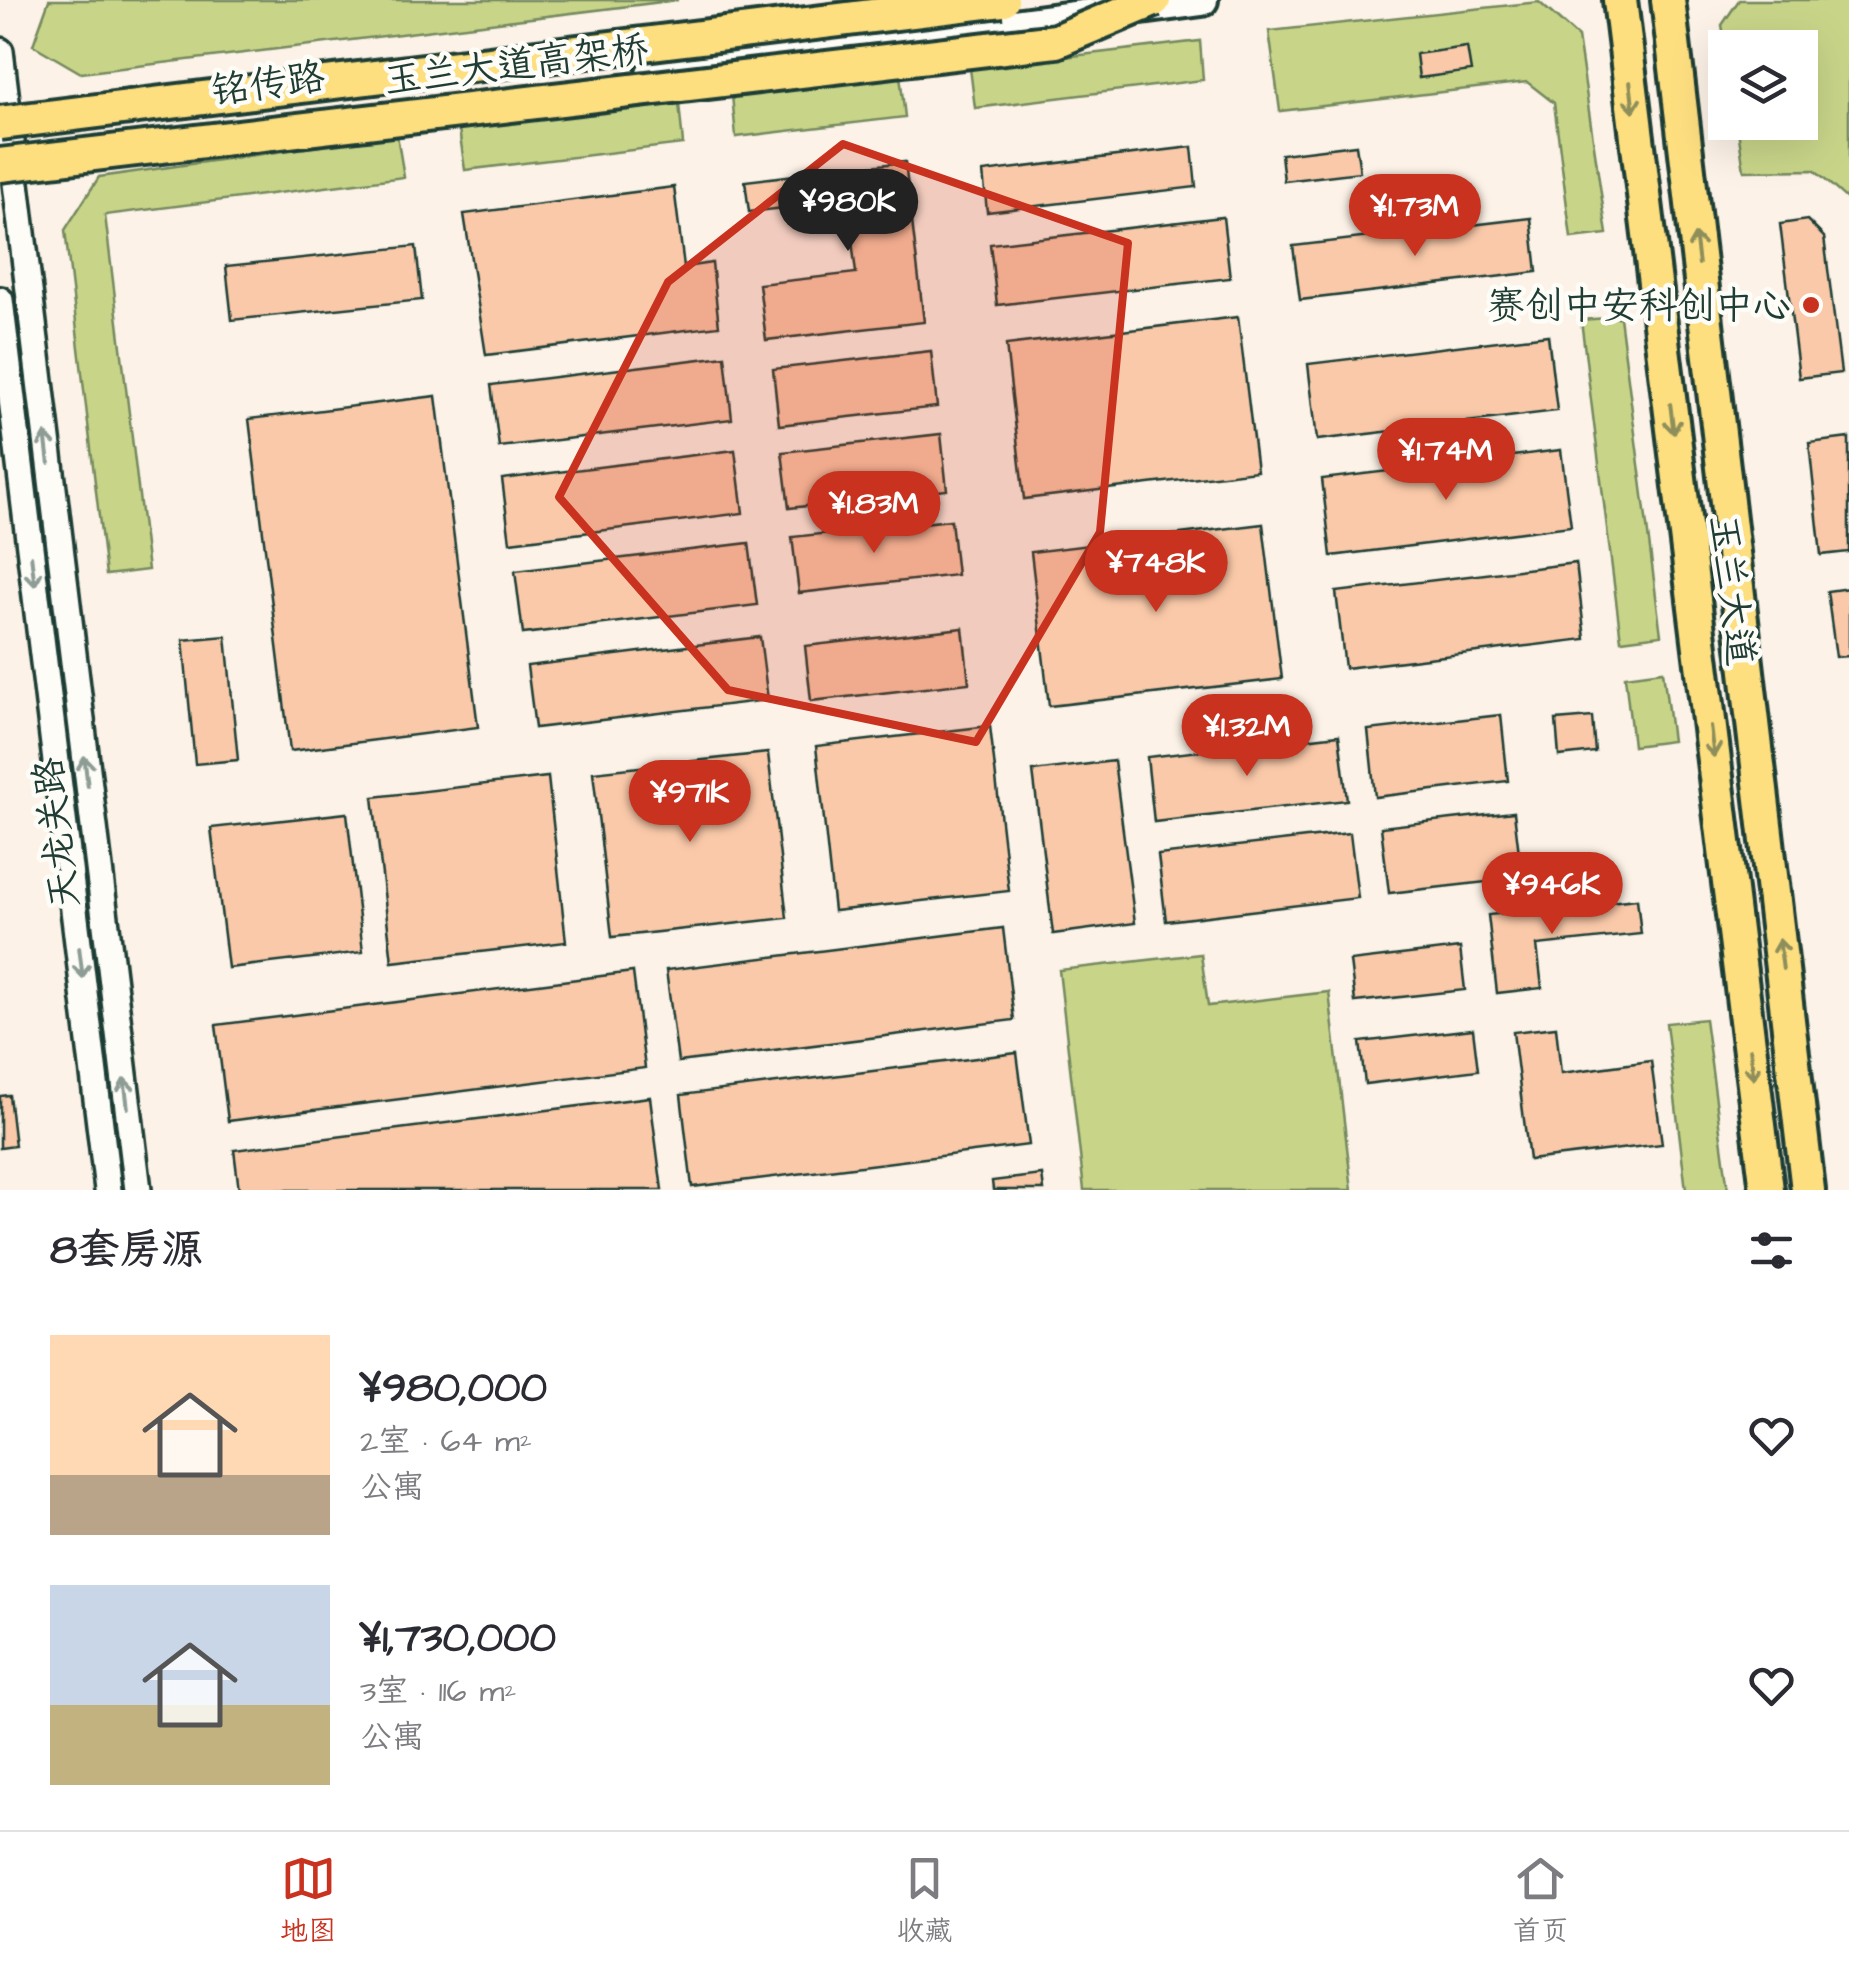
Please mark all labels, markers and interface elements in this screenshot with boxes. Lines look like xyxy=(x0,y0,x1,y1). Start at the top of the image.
street label: 玉兰大道高架桥 xyxy=(381,24,651,108)
map controls xyxy=(1708,30,1818,140)
button: layers xyxy=(1708,30,1818,140)
street label: 铭传路 xyxy=(208,51,328,119)
one-way arrow xyxy=(1623,80,1642,112)
pin: ¥980K xyxy=(778,169,918,254)
pin: ¥1.73M xyxy=(1334,174,1496,259)
text: ¥980K xyxy=(800,179,896,224)
text: ¥1.73M xyxy=(1371,184,1459,229)
one-way arrow xyxy=(1687,233,1706,266)
place label: 赛创中安科创中心 xyxy=(1487,281,1791,333)
marker: 赛创中安科创中心 xyxy=(1800,294,1822,316)
one-way arrow xyxy=(1663,403,1682,435)
pin: ¥1.74M xyxy=(1365,418,1527,503)
text: ¥1.74M xyxy=(1399,428,1493,473)
one-way arrow xyxy=(37,432,56,465)
pin: ¥1.83M xyxy=(793,471,955,556)
text: ¥1.83M xyxy=(829,481,919,526)
street label: 玉兰大道 xyxy=(1696,512,1766,669)
pin: ¥748K xyxy=(1086,530,1226,615)
text: ¥748K xyxy=(1107,540,1205,585)
one-way arrow xyxy=(24,554,43,587)
pin: ¥1.32M xyxy=(1166,694,1328,779)
text: ¥1.32M xyxy=(1204,704,1290,749)
one-way arrow xyxy=(1703,725,1722,758)
street label: 天龙关路 xyxy=(23,754,93,911)
one-way arrow xyxy=(76,755,95,787)
pin: ¥971K xyxy=(620,760,760,845)
text: ¥971K xyxy=(651,770,729,815)
pin: ¥946K xyxy=(1482,852,1622,937)
text: ¥946K xyxy=(1504,862,1600,907)
one-way arrow xyxy=(1771,939,1790,971)
one-way arrow xyxy=(72,946,91,979)
one-way arrow xyxy=(1743,1048,1761,1080)
one-way arrow xyxy=(116,1078,135,1110)
text: 8套房源 xyxy=(50,1222,203,1280)
icon: filters xyxy=(1744,1223,1799,1278)
text: ¥980,000 xyxy=(360,1360,547,1418)
icon: home xyxy=(130,1375,250,1495)
icon: heart xyxy=(1744,1408,1799,1463)
text: 2室 · 64 m² xyxy=(360,1419,532,1464)
text: 公寓 xyxy=(360,1465,424,1510)
text: ¥1,730,000 xyxy=(360,1610,556,1668)
icon: home xyxy=(130,1625,250,1745)
icon: heart xyxy=(1744,1658,1799,1713)
text: 3室 · 116 m² xyxy=(360,1669,516,1714)
text: 公寓 xyxy=(360,1715,424,1760)
tab: 地图 xyxy=(280,1851,336,1951)
tab: 收藏 xyxy=(896,1851,953,1951)
tab: 首页 xyxy=(1513,1851,1569,1951)

